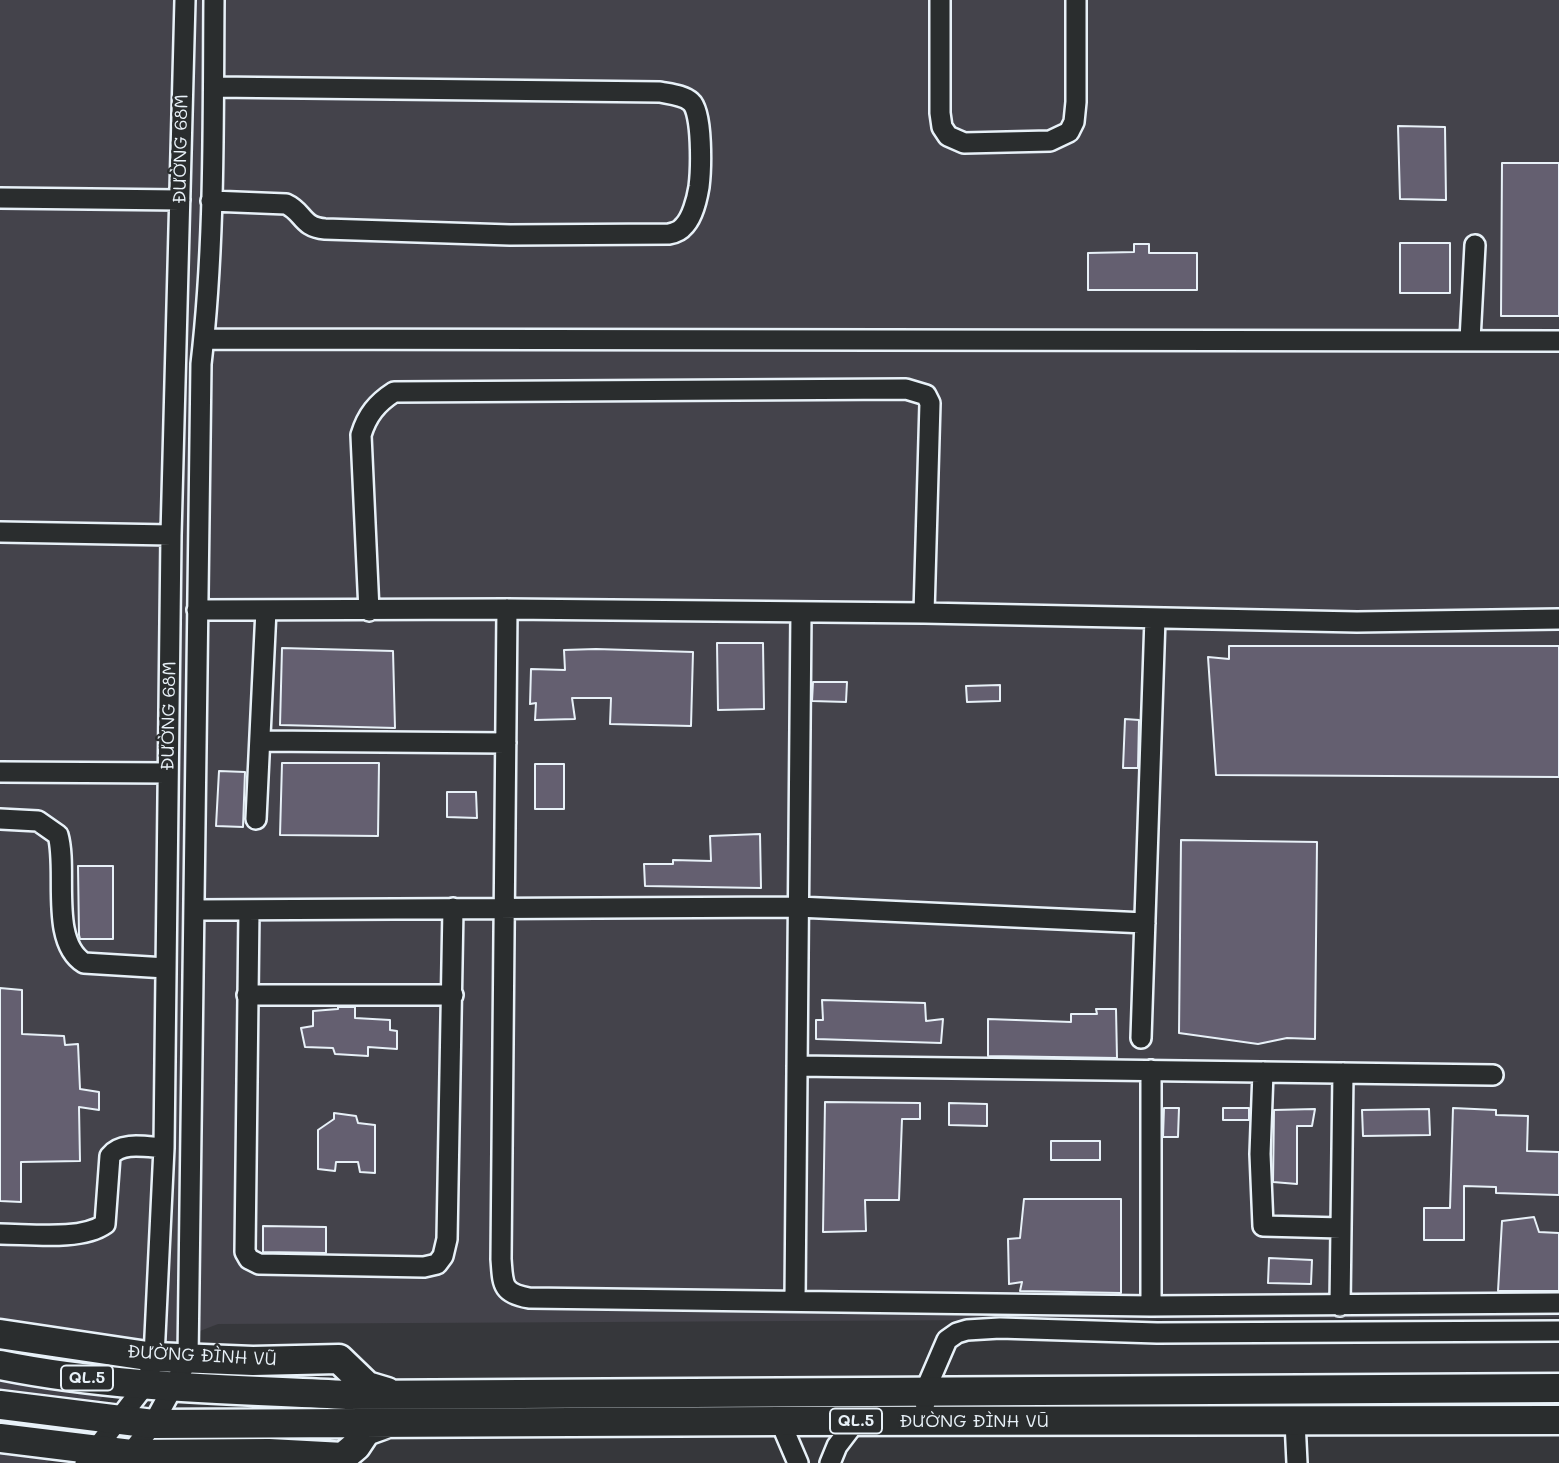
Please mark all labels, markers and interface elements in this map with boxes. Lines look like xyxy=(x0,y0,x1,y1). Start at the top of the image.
street label: ĐƯỜNG 68M xyxy=(169,94,193,204)
street label: ĐƯỜNG 68M xyxy=(157,661,181,771)
street label: ĐƯỜNG ĐÌNH VŨ xyxy=(127,1341,277,1371)
road number: QL.5 xyxy=(61,1366,113,1390)
road number: QL.5 xyxy=(830,1408,882,1434)
street label: ĐƯỜNG ĐÌNH VŨ xyxy=(899,1410,1049,1432)

